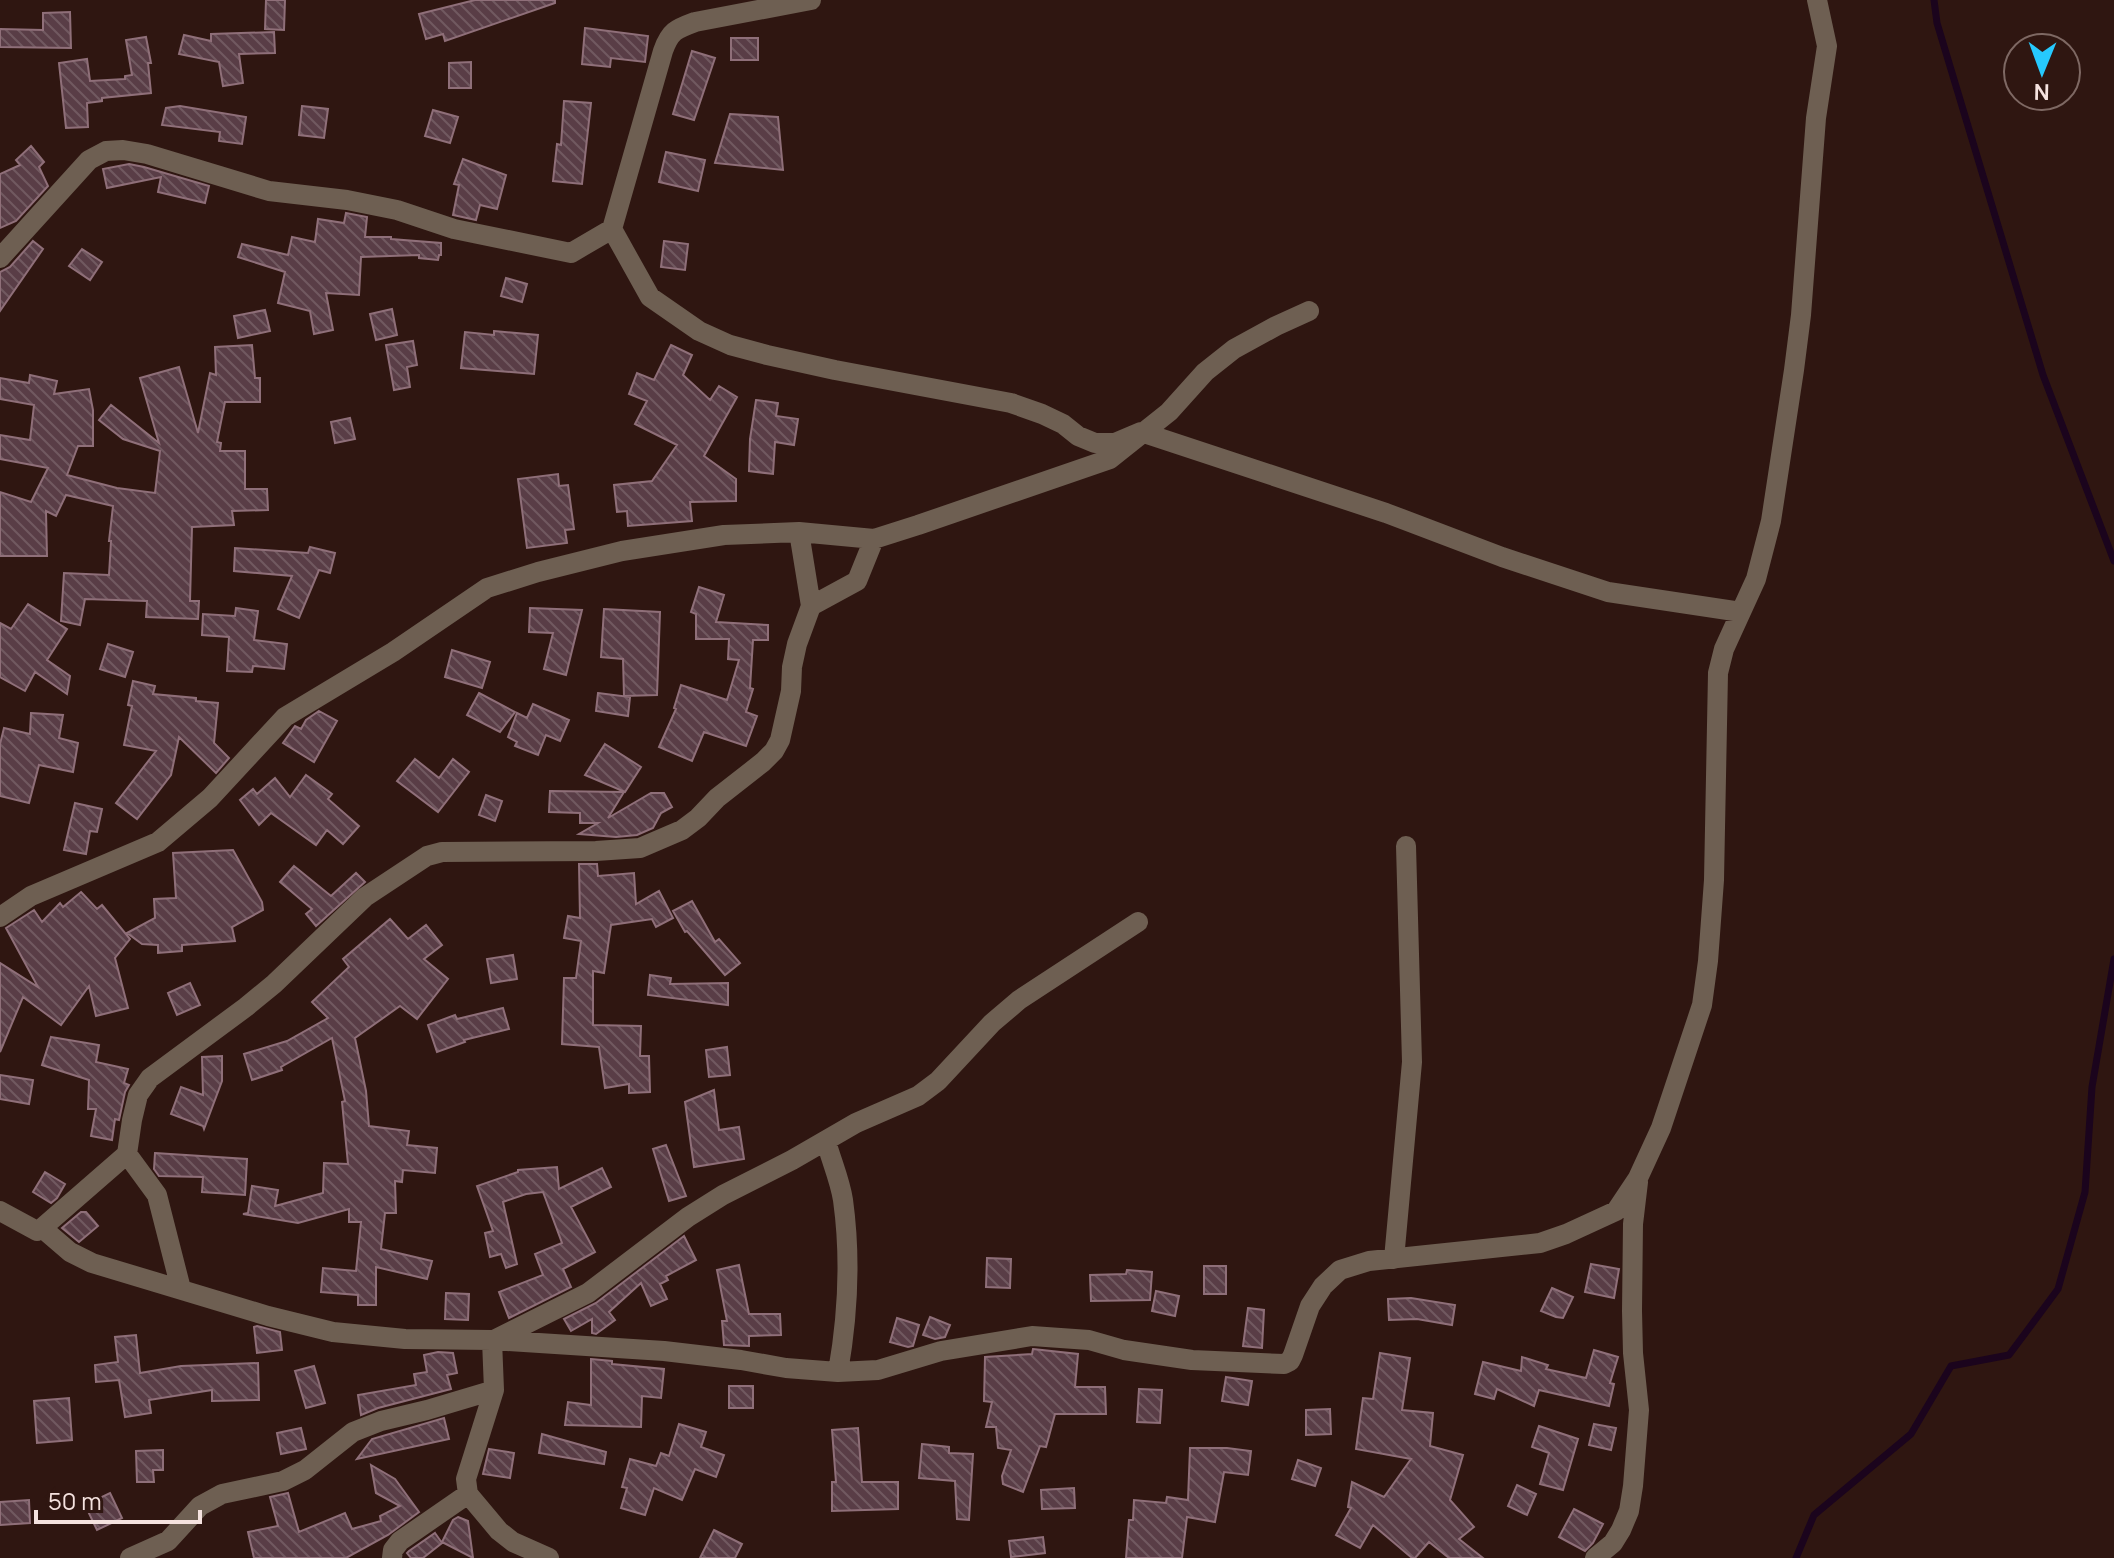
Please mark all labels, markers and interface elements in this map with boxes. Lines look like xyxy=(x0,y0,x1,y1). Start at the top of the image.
north arrow xyxy=(2002,32,2082,112)
text: N xyxy=(2033,77,2050,107)
scale bar xyxy=(36,1474,200,1524)
text: 50 m xyxy=(48,1484,102,1517)

